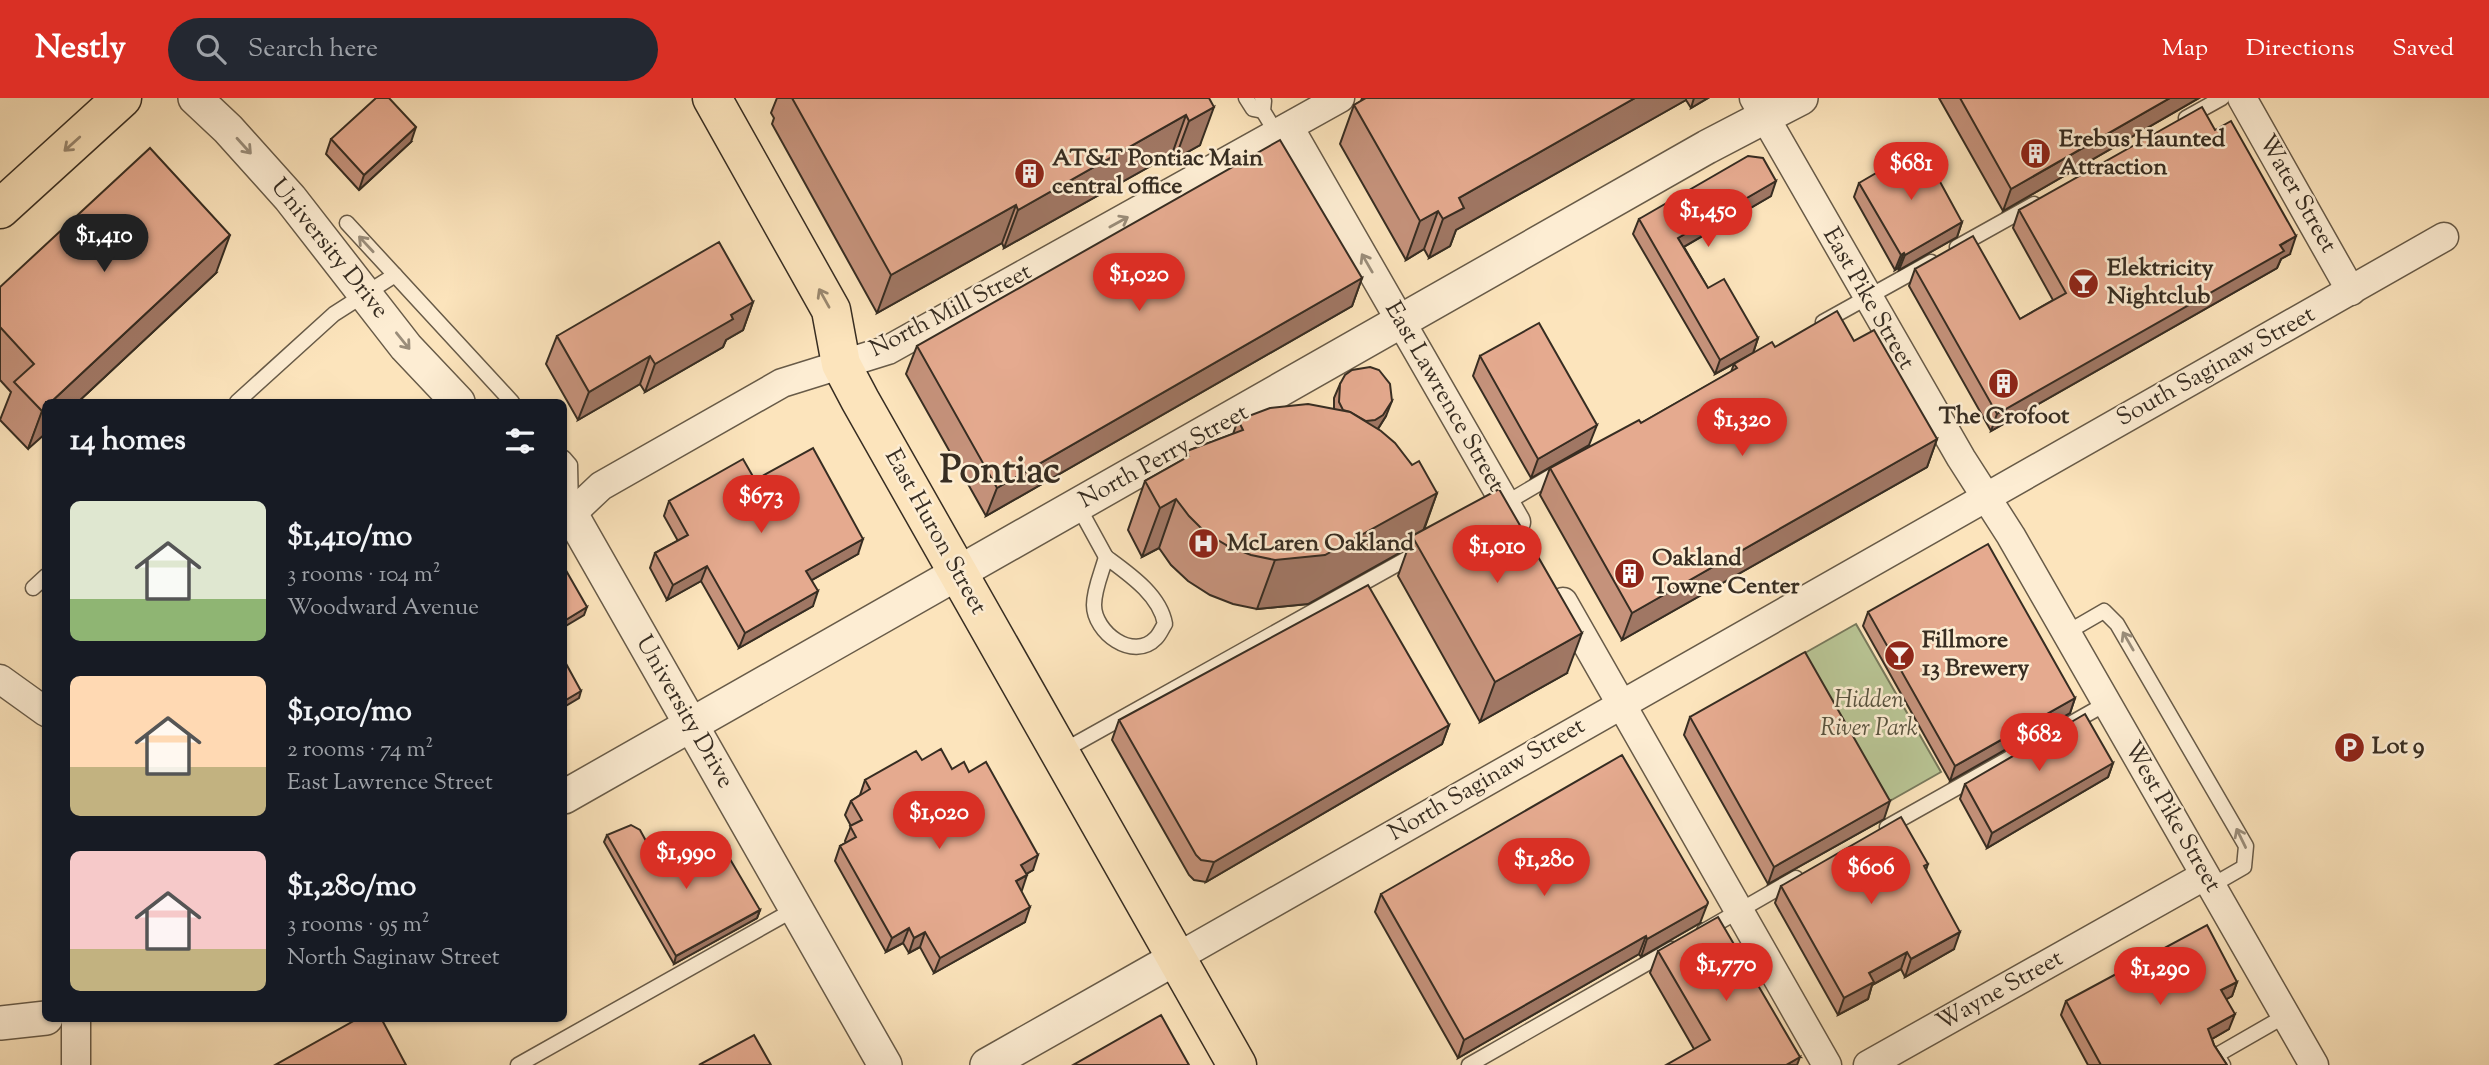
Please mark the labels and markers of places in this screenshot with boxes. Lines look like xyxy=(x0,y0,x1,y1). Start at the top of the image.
place label: Erebus Haunted Attraction xyxy=(2059,123,2226,185)
building icon: Erebus Haunted Attraction xyxy=(2019,137,2053,171)
place label: AT&T Pontiac Main central office xyxy=(1052,142,1264,204)
pin: $681 xyxy=(1870,142,1952,202)
building icon: AT&T Pontiac Main central office xyxy=(1012,156,1046,190)
pin: $1,450 xyxy=(1651,190,1765,249)
pin: $1,410 xyxy=(47,214,161,274)
place label: Elektricity Nightclub xyxy=(2107,252,2214,314)
pin: $1,020 xyxy=(1082,254,1196,313)
bar icon: Elektricity Nightclub xyxy=(2067,266,2101,300)
building icon: The Crofoot xyxy=(1987,366,2021,400)
pin: $1,320 xyxy=(1685,398,1799,458)
place label: The Crofoot xyxy=(1939,400,2070,434)
pin: $673 xyxy=(720,476,802,535)
pin: $1,010 xyxy=(1440,526,1554,585)
hospital icon: McLaren Oakland xyxy=(1187,527,1221,561)
place label: McLaren Oakland xyxy=(1227,527,1415,561)
place label: Oakland Towne Center xyxy=(1652,542,1801,604)
building icon: Oakland Towne Center xyxy=(1612,556,1646,590)
place label: Fillmore 13 Brewery xyxy=(1922,624,2029,686)
bar icon: Fillmore 13 Brewery xyxy=(1882,638,1916,672)
pin: $682 xyxy=(1998,714,2080,773)
parking icon: Lot 9 xyxy=(2332,730,2366,764)
place label: Lot 9 xyxy=(2372,730,2425,764)
pin: $1,020 xyxy=(882,792,996,851)
pin: $1,990 xyxy=(629,832,743,891)
pin: $1,280 xyxy=(1487,838,1601,898)
pin: $606 xyxy=(1830,846,1912,906)
pin: $1,770 xyxy=(1669,944,1783,1003)
pin: $1,290 xyxy=(2103,948,2217,1007)

